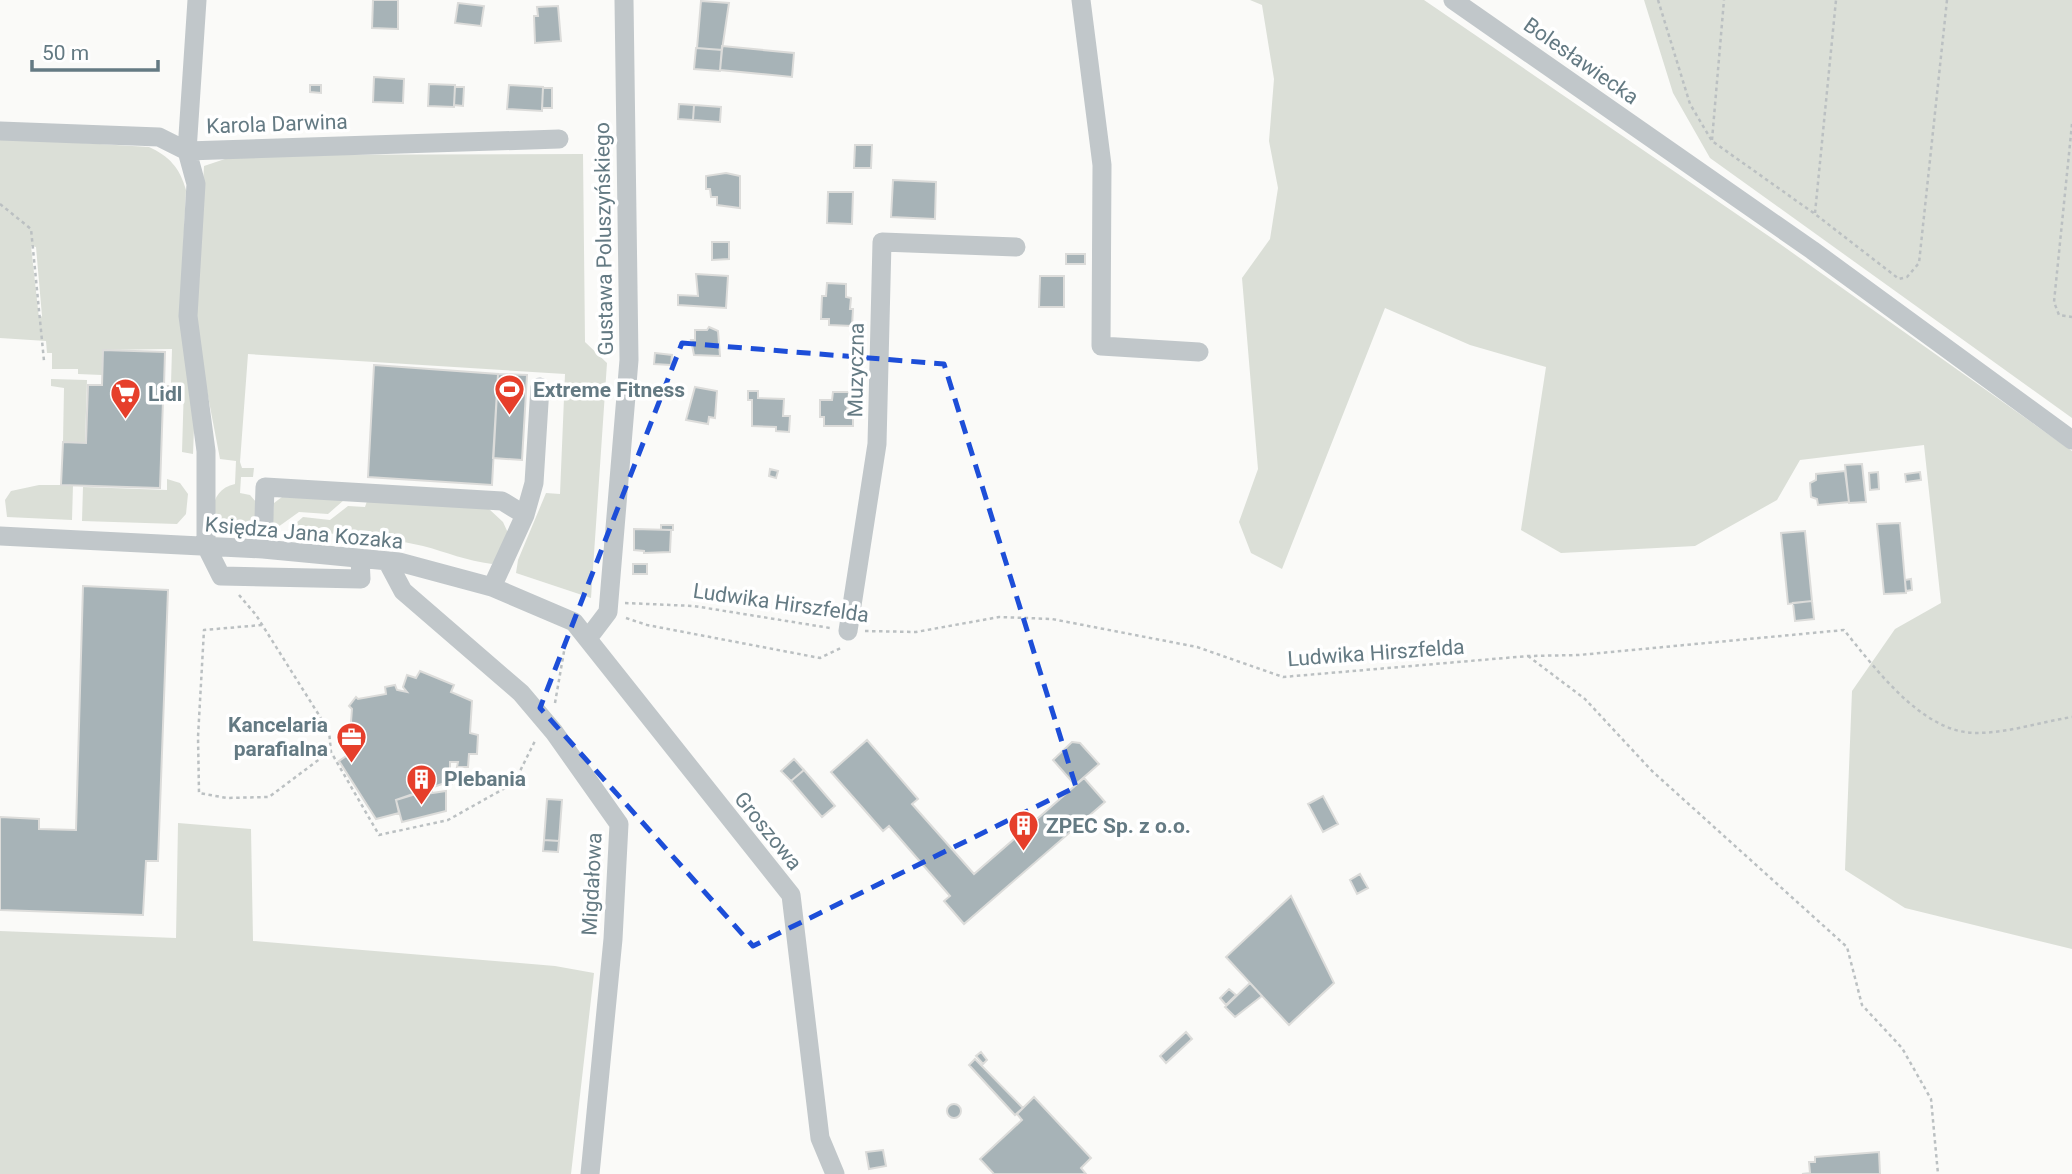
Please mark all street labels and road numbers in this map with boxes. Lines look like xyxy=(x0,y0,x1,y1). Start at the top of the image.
street label: Bolesławiecka xyxy=(1519,13,1643,109)
street label: Karola Darwina xyxy=(206,110,348,138)
street label: Gustawa Poluszyńskiego xyxy=(590,122,618,356)
street label: Muzyczna xyxy=(843,323,869,417)
street label: Księdza Jana Kozaka xyxy=(204,512,404,554)
street label: Ludwika Hirszfelda xyxy=(691,579,871,627)
street label: Ludwika Hirszfelda xyxy=(1287,635,1465,671)
street label: Groszowa xyxy=(729,787,807,875)
street label: Migdałowa xyxy=(577,832,607,936)

